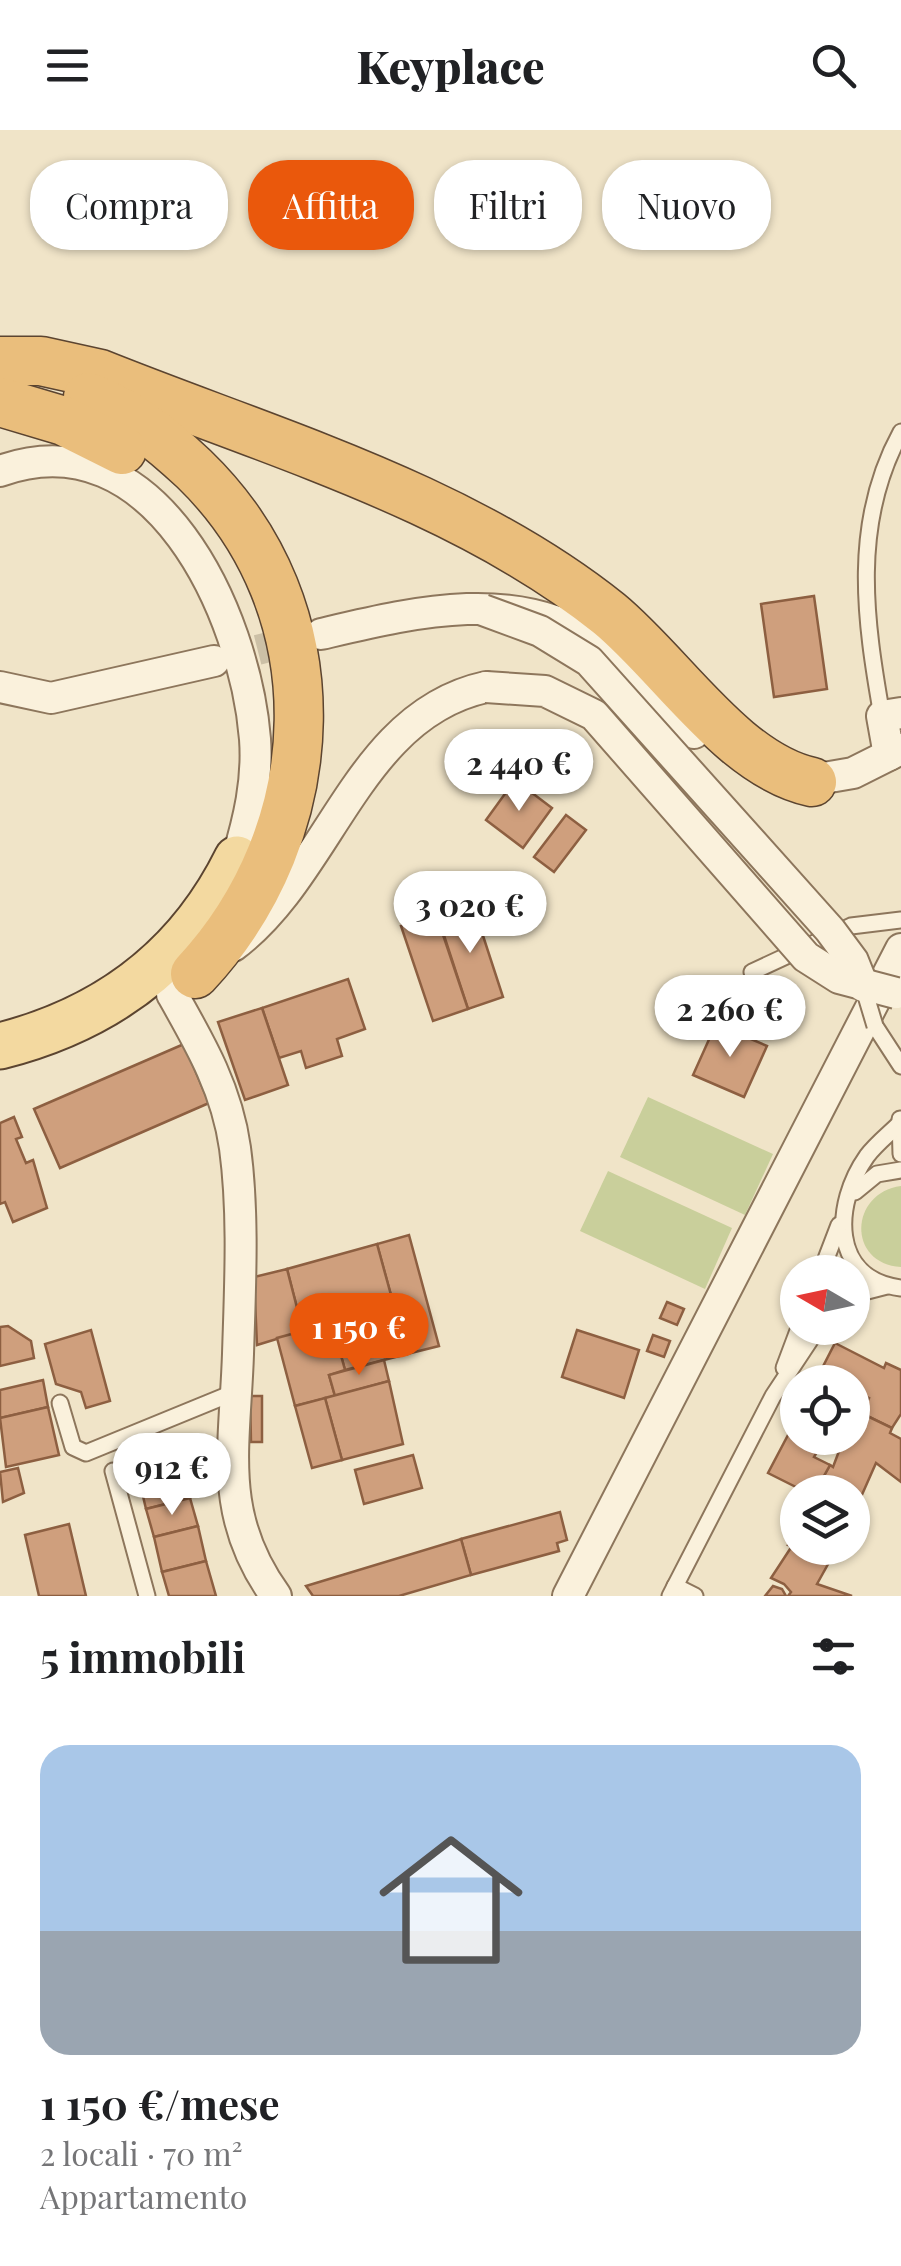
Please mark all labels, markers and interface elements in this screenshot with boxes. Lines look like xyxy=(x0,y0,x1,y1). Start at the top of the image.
text: Keyplace xyxy=(356,35,545,95)
icon: menu xyxy=(40,38,95,93)
icon: search xyxy=(806,38,861,93)
chip: Compra xyxy=(30,160,228,250)
chip: Affitta xyxy=(248,160,414,250)
chip: Filtri xyxy=(434,160,582,250)
chip: Nuovo xyxy=(602,160,771,250)
pin: 2 440 € xyxy=(427,729,611,814)
text: 2 440 € xyxy=(466,740,572,783)
pin: 3 020 € xyxy=(378,871,562,956)
text: 3 020 € xyxy=(416,882,524,925)
pin: 2 260 € xyxy=(638,975,822,1060)
text: 2 260 € xyxy=(677,986,783,1029)
north arrow xyxy=(780,1255,870,1345)
map controls xyxy=(780,1255,870,1565)
pin: 1 150 € xyxy=(267,1293,451,1378)
text: 1 150 € xyxy=(312,1304,406,1347)
button: locate xyxy=(780,1365,870,1455)
pin: 912 € xyxy=(102,1433,242,1518)
text: 912 € xyxy=(135,1444,209,1487)
button: layers xyxy=(780,1475,870,1565)
text: 5 immobili xyxy=(40,1628,246,1684)
icon: filters xyxy=(806,1629,861,1684)
icon: home xyxy=(361,1810,541,1990)
text: 1 150 €/mese xyxy=(40,2075,280,2131)
text: 2 locali · 70 m² xyxy=(40,2131,243,2174)
text: Appartamento xyxy=(40,2174,247,2217)

